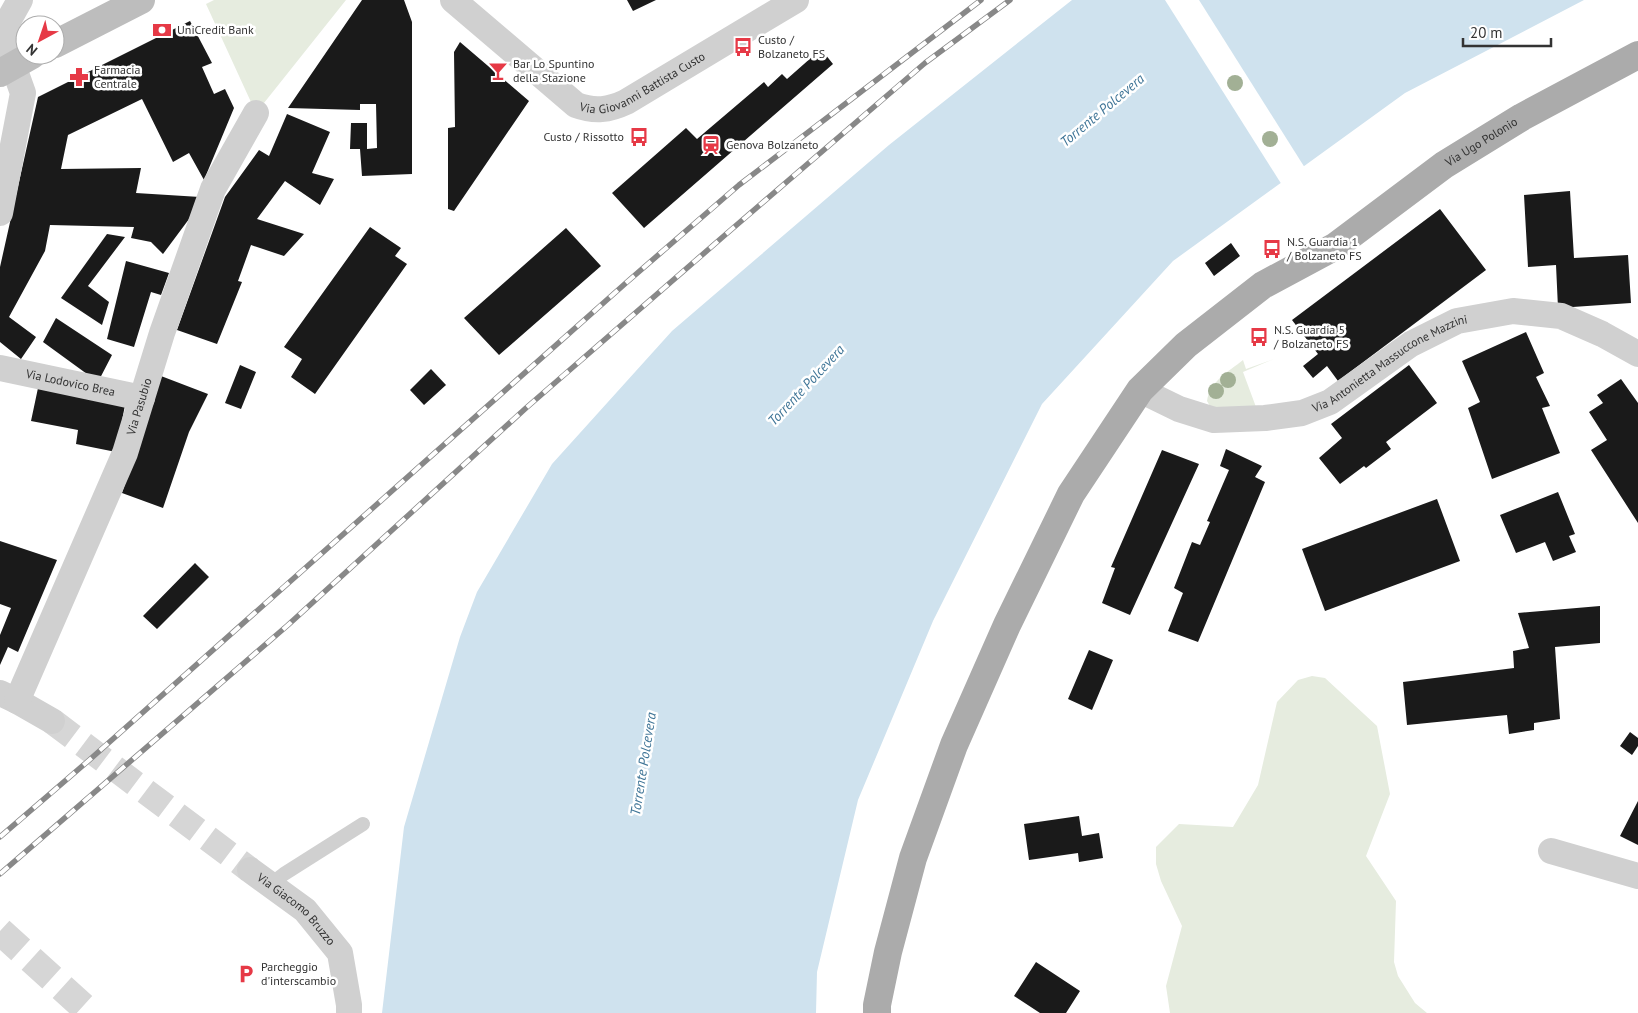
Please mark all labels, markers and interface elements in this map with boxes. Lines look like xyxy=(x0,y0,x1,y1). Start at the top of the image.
north arrow xyxy=(15,15,65,65)
scale bar xyxy=(1463,15,1550,47)
bank icon: UniCredit Bank xyxy=(151,19,173,41)
place label: UniCredit Bank xyxy=(177,22,254,37)
text: 20 m xyxy=(1470,23,1503,42)
place label: Custo / Bolzaneto FS xyxy=(758,32,825,61)
bus stop icon: Custo / Bolzaneto FS xyxy=(732,36,754,58)
text: N xyxy=(22,40,41,60)
street label: Via Giovanni Battista Custo xyxy=(577,48,708,116)
place label: Bar Lo Spuntino della Stazione xyxy=(513,56,595,85)
bar icon: Bar Lo Spuntino della Stazione xyxy=(487,60,509,82)
place label: Farmacia Centrale xyxy=(94,62,141,91)
pharmacy icon: Farmacia Centrale xyxy=(68,66,90,88)
water label: Torrente Polcevera xyxy=(1056,69,1148,150)
street label: Via Ugo Polonio xyxy=(1441,114,1520,170)
bus stop icon: Custo / Rissotto xyxy=(628,126,650,148)
place label: Custo / Rissotto xyxy=(543,129,624,144)
station icon: Genova Bolzaneto xyxy=(700,134,722,156)
place label: Genova Bolzaneto xyxy=(726,137,819,152)
place label: N.S. Guardia 1 / Bolzaneto FS xyxy=(1286,234,1362,263)
bus stop icon: N.S. Guardia 1 / Bolzaneto FS xyxy=(1261,238,1283,260)
street label: Via Antonietta Massuccone Mazzini xyxy=(1309,311,1468,416)
place label: N.S. Guardia 5 / Bolzaneto FS xyxy=(1273,322,1349,351)
bus stop icon: N.S. Guardia 5 / Bolzaneto FS xyxy=(1248,326,1270,348)
water label: Torrente Polcevera xyxy=(764,341,848,429)
street label: Via Lodovico Brea xyxy=(24,365,117,399)
street label: Via Pasubio xyxy=(123,376,155,438)
water label: Torrente Polcevera xyxy=(626,711,660,817)
street label: Via Giacomo Bruzzo xyxy=(253,869,339,948)
place label: Parcheggio d'interscambio xyxy=(261,959,336,988)
parking icon: Parcheggio d'interscambio xyxy=(235,963,257,985)

